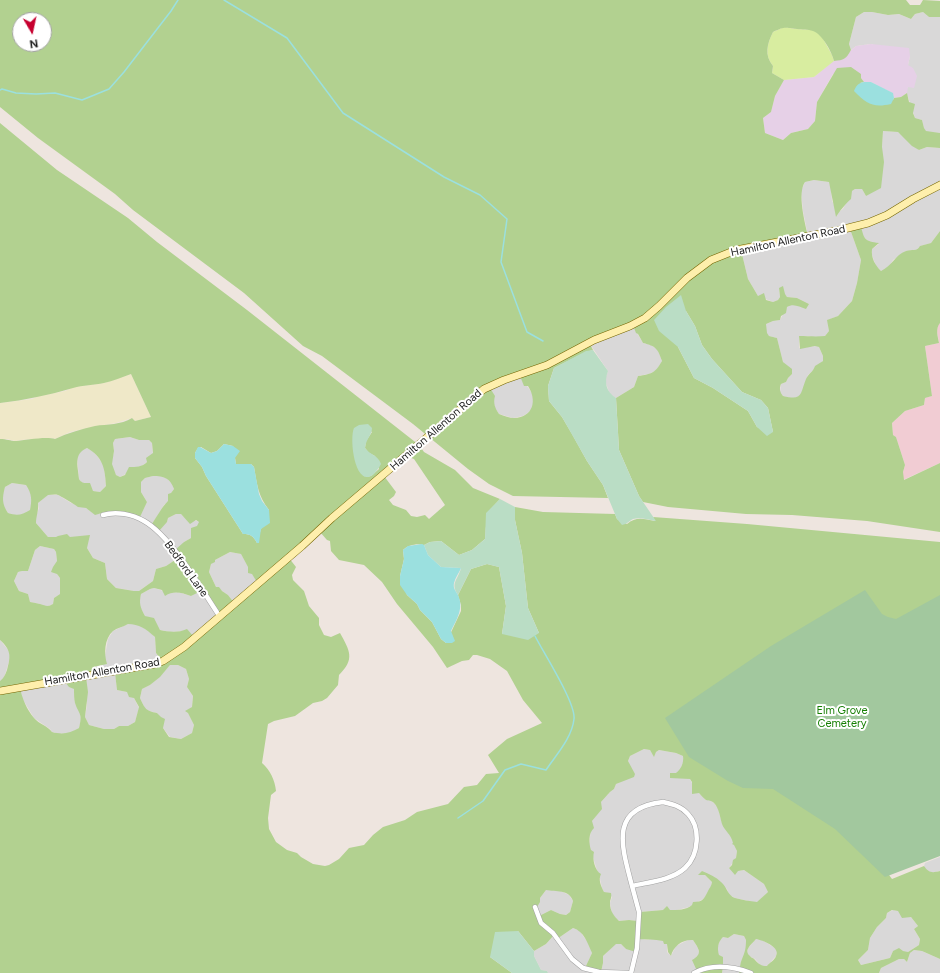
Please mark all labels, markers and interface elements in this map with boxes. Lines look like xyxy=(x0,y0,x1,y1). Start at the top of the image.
north arrow xyxy=(12,12,52,52)
text: N xyxy=(29,36,39,50)
street label: Hamilton Allenton Road xyxy=(730,222,846,260)
street label: Hamilton Allenton Road xyxy=(388,387,484,473)
street label: Bedford Lane xyxy=(161,538,211,600)
street label: Hamilton Allenton Road xyxy=(43,655,161,689)
park label: Elm Grove Cemetery xyxy=(817,704,867,730)

